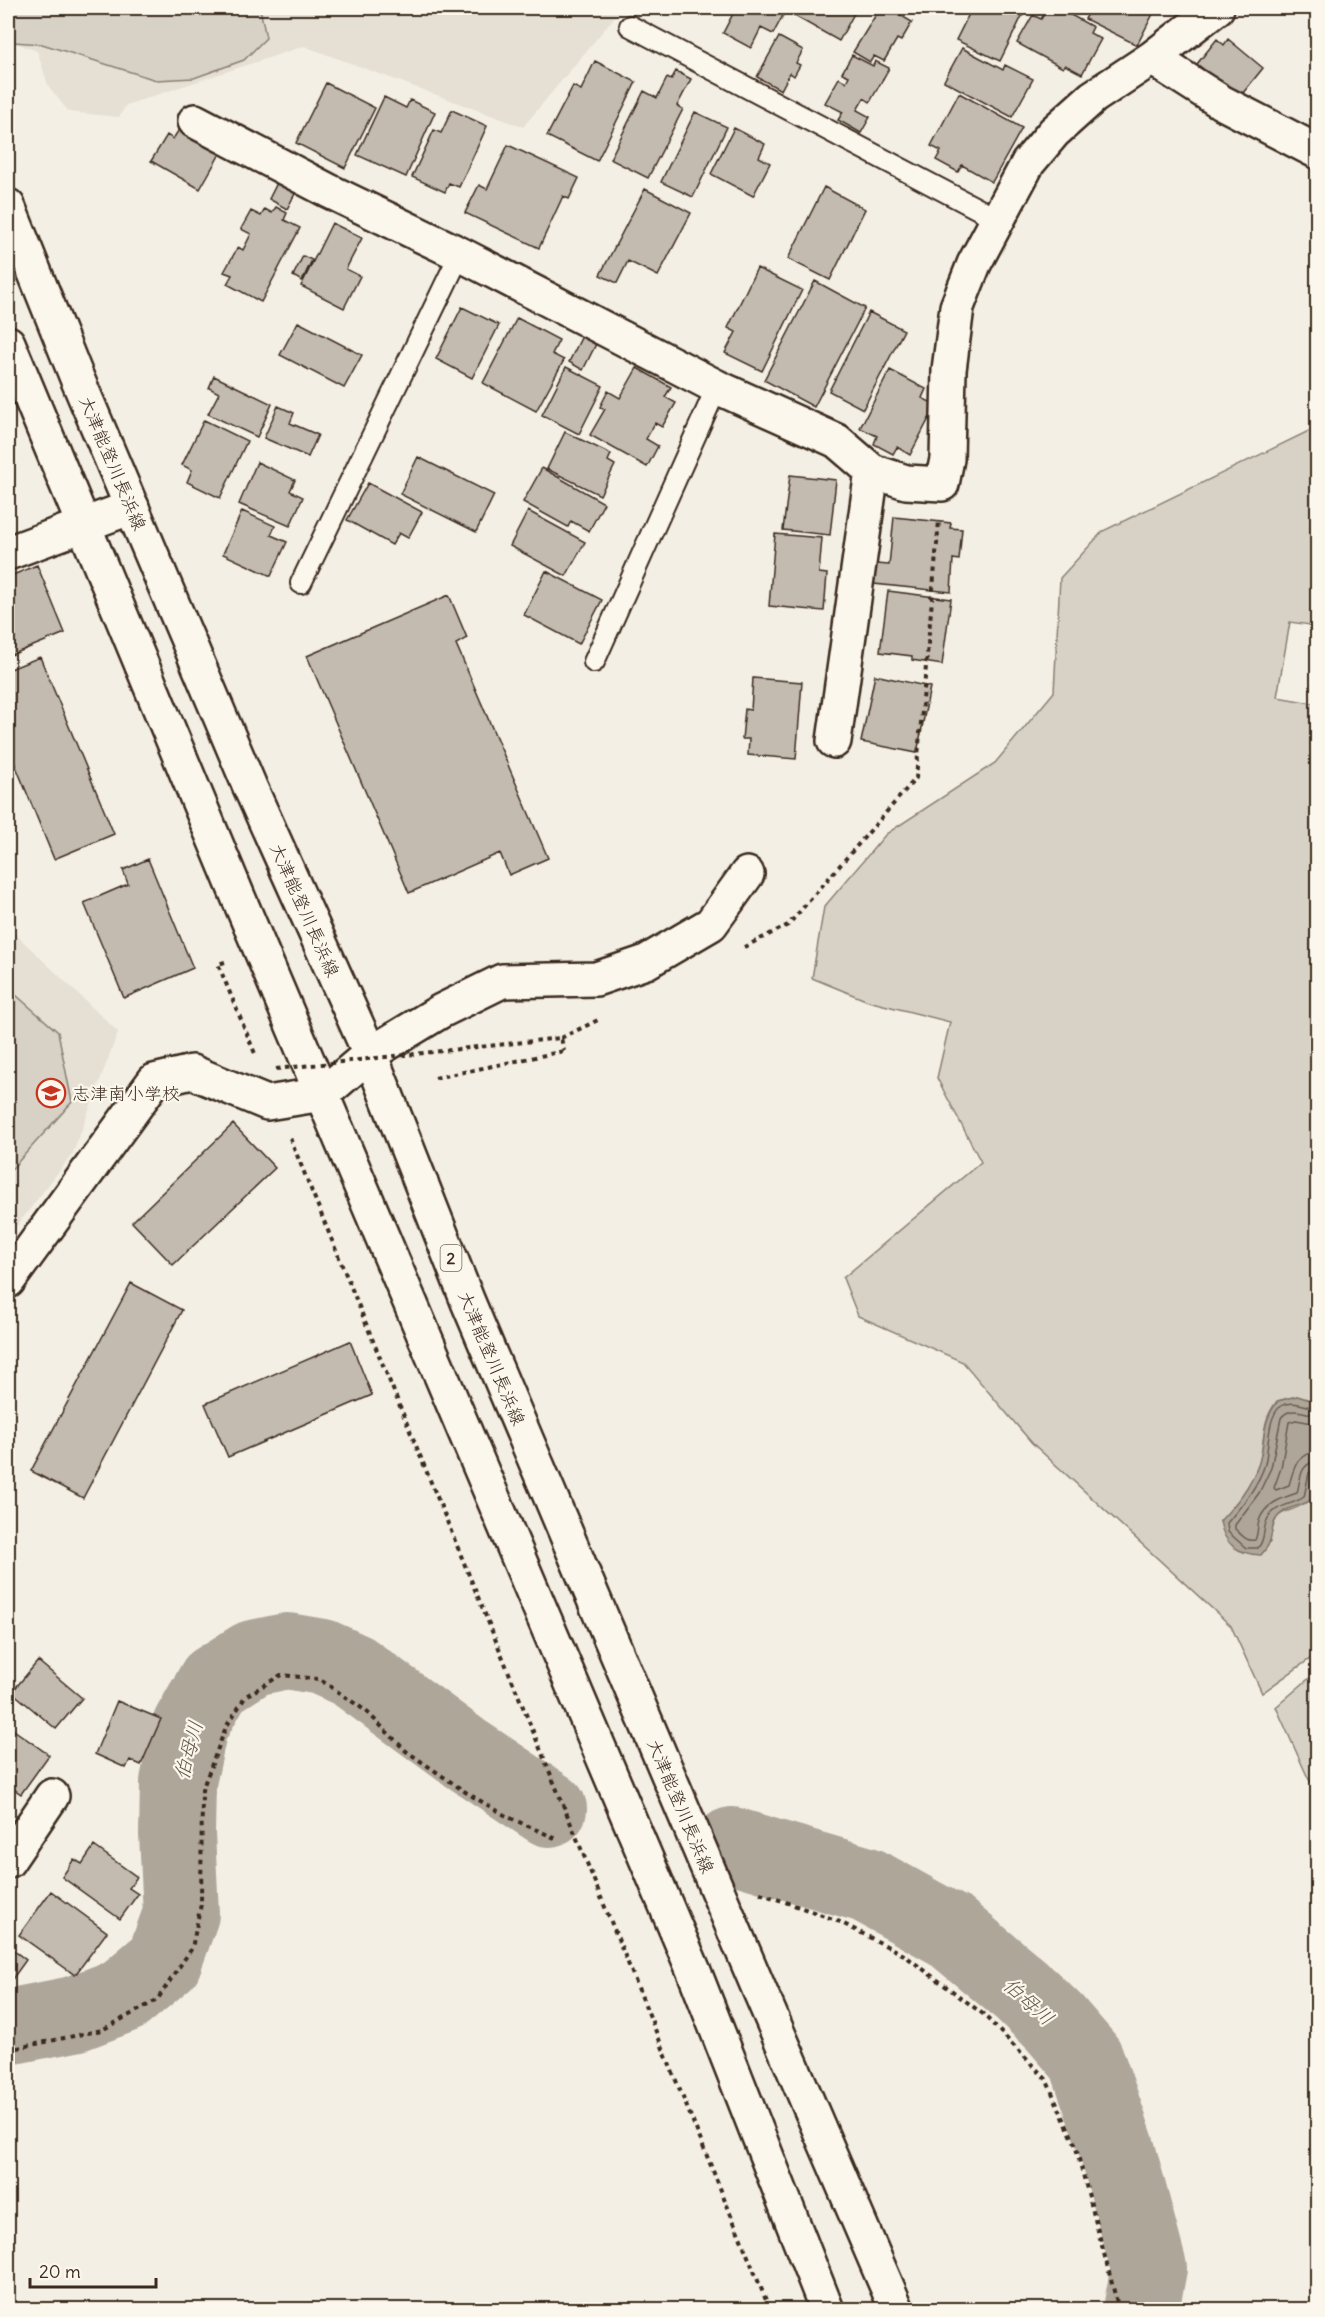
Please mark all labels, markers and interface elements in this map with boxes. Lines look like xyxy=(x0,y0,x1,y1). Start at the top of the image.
street label: 大津能登川長浜線 xyxy=(74,392,152,534)
street label: 大津能登川長浜線 xyxy=(265,840,345,980)
school or university icon: 志津南小学校 xyxy=(35,1077,67,1109)
place label: 志津南小学校 xyxy=(72,1082,180,1105)
road number: 2 xyxy=(440,1245,462,1271)
street label: 大津能登川長浜線 xyxy=(453,1287,531,1429)
water label: 伯母川 xyxy=(168,1718,208,1782)
street label: 大津能登川長浜線 xyxy=(642,1735,720,1877)
water label: 伯母川 xyxy=(998,1972,1060,2030)
scale bar xyxy=(30,2251,156,2289)
text: 20 m xyxy=(39,2260,81,2283)

